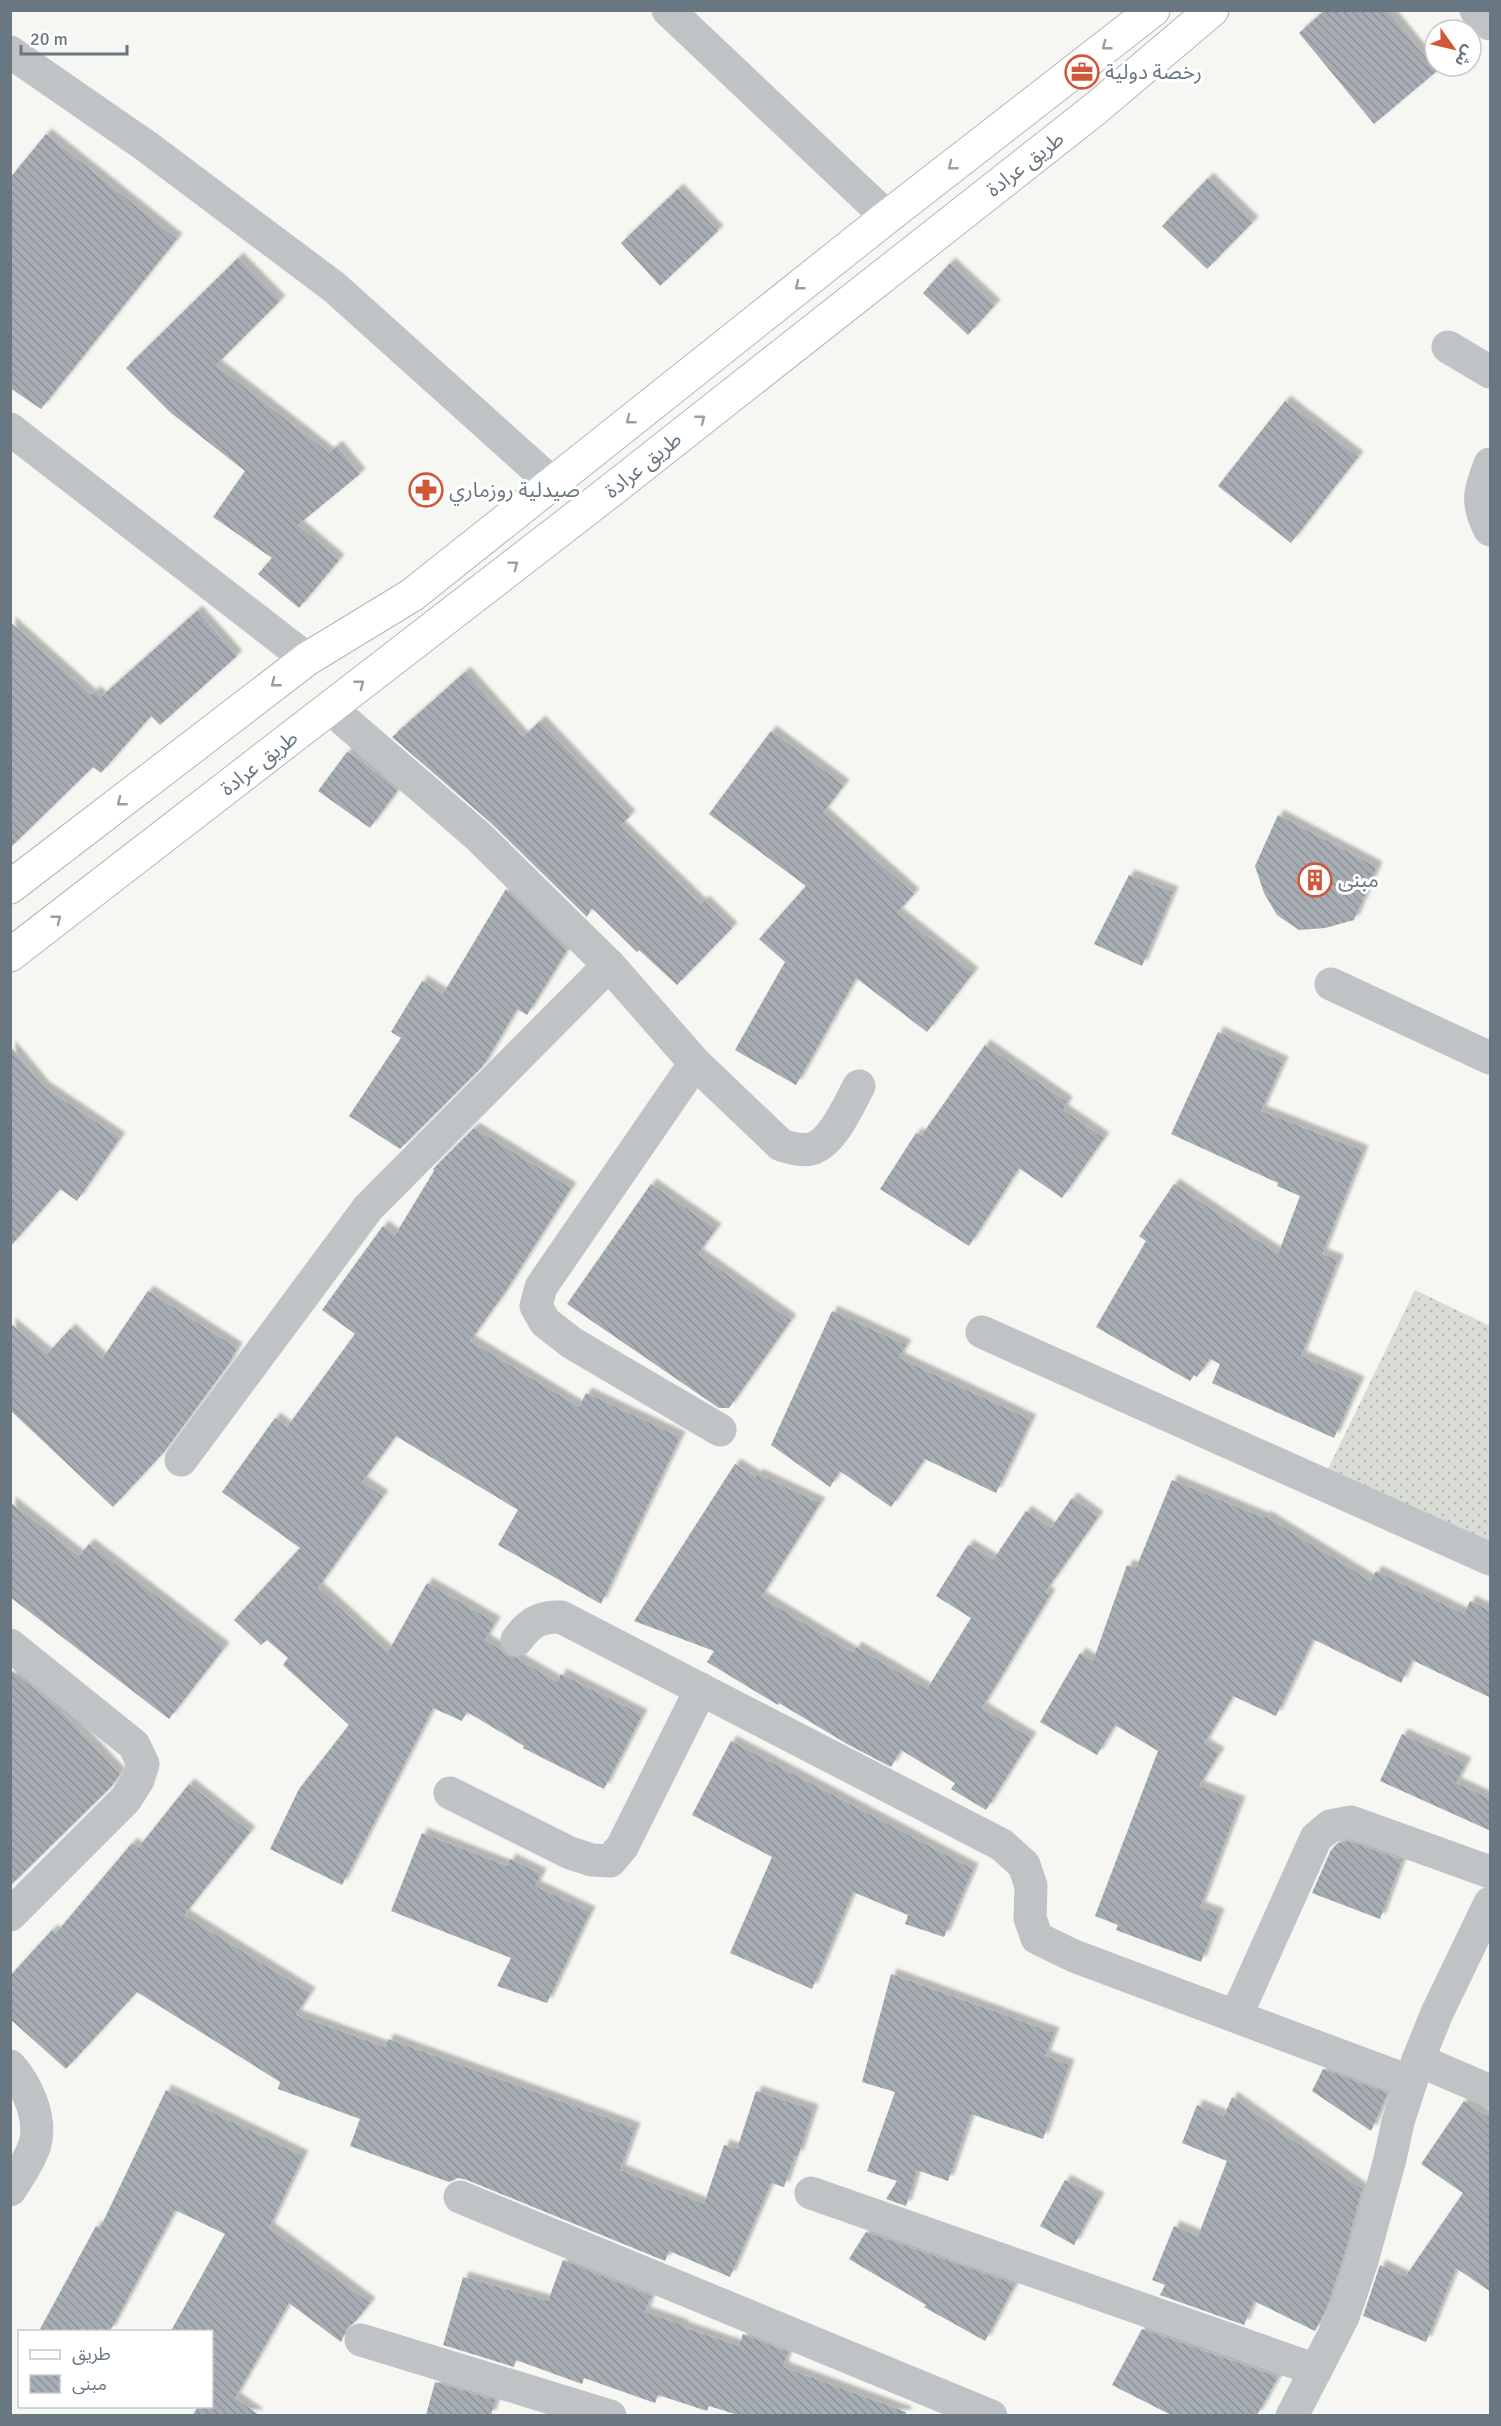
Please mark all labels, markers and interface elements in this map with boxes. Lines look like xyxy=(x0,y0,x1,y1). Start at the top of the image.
scale bar xyxy=(21,18,128,56)
north arrow xyxy=(1423,18,1483,78)
text: 20 m xyxy=(30,28,68,50)
one-way arrow xyxy=(1102,39,1113,50)
text: ش xyxy=(1450,41,1479,71)
office icon: رخصة دولية xyxy=(1064,54,1100,90)
place label: رخصة دولية xyxy=(1105,59,1202,85)
street label: طريق عرادة xyxy=(981,126,1069,202)
one-way arrow xyxy=(948,158,959,169)
one-way arrow xyxy=(795,279,806,290)
one-way arrow xyxy=(625,413,636,424)
one-way arrow xyxy=(694,415,705,426)
street label: طريق عرادة xyxy=(599,426,687,504)
pharmacy icon: صيدلية روزماري xyxy=(408,472,444,508)
place label: صيدلية روزماري xyxy=(449,477,580,506)
one-way arrow xyxy=(508,561,519,572)
one-way arrow xyxy=(271,676,282,687)
one-way arrow xyxy=(353,681,364,692)
street label: طريق عرادة xyxy=(215,725,303,801)
one-way arrow xyxy=(116,795,127,806)
building icon: مبنى xyxy=(1297,862,1333,898)
place label: مبنى xyxy=(1338,867,1379,893)
one-way arrow xyxy=(50,916,61,927)
legend xyxy=(18,2330,213,2408)
text: طريق xyxy=(72,2343,111,2365)
text: مبنى xyxy=(72,2373,107,2395)

